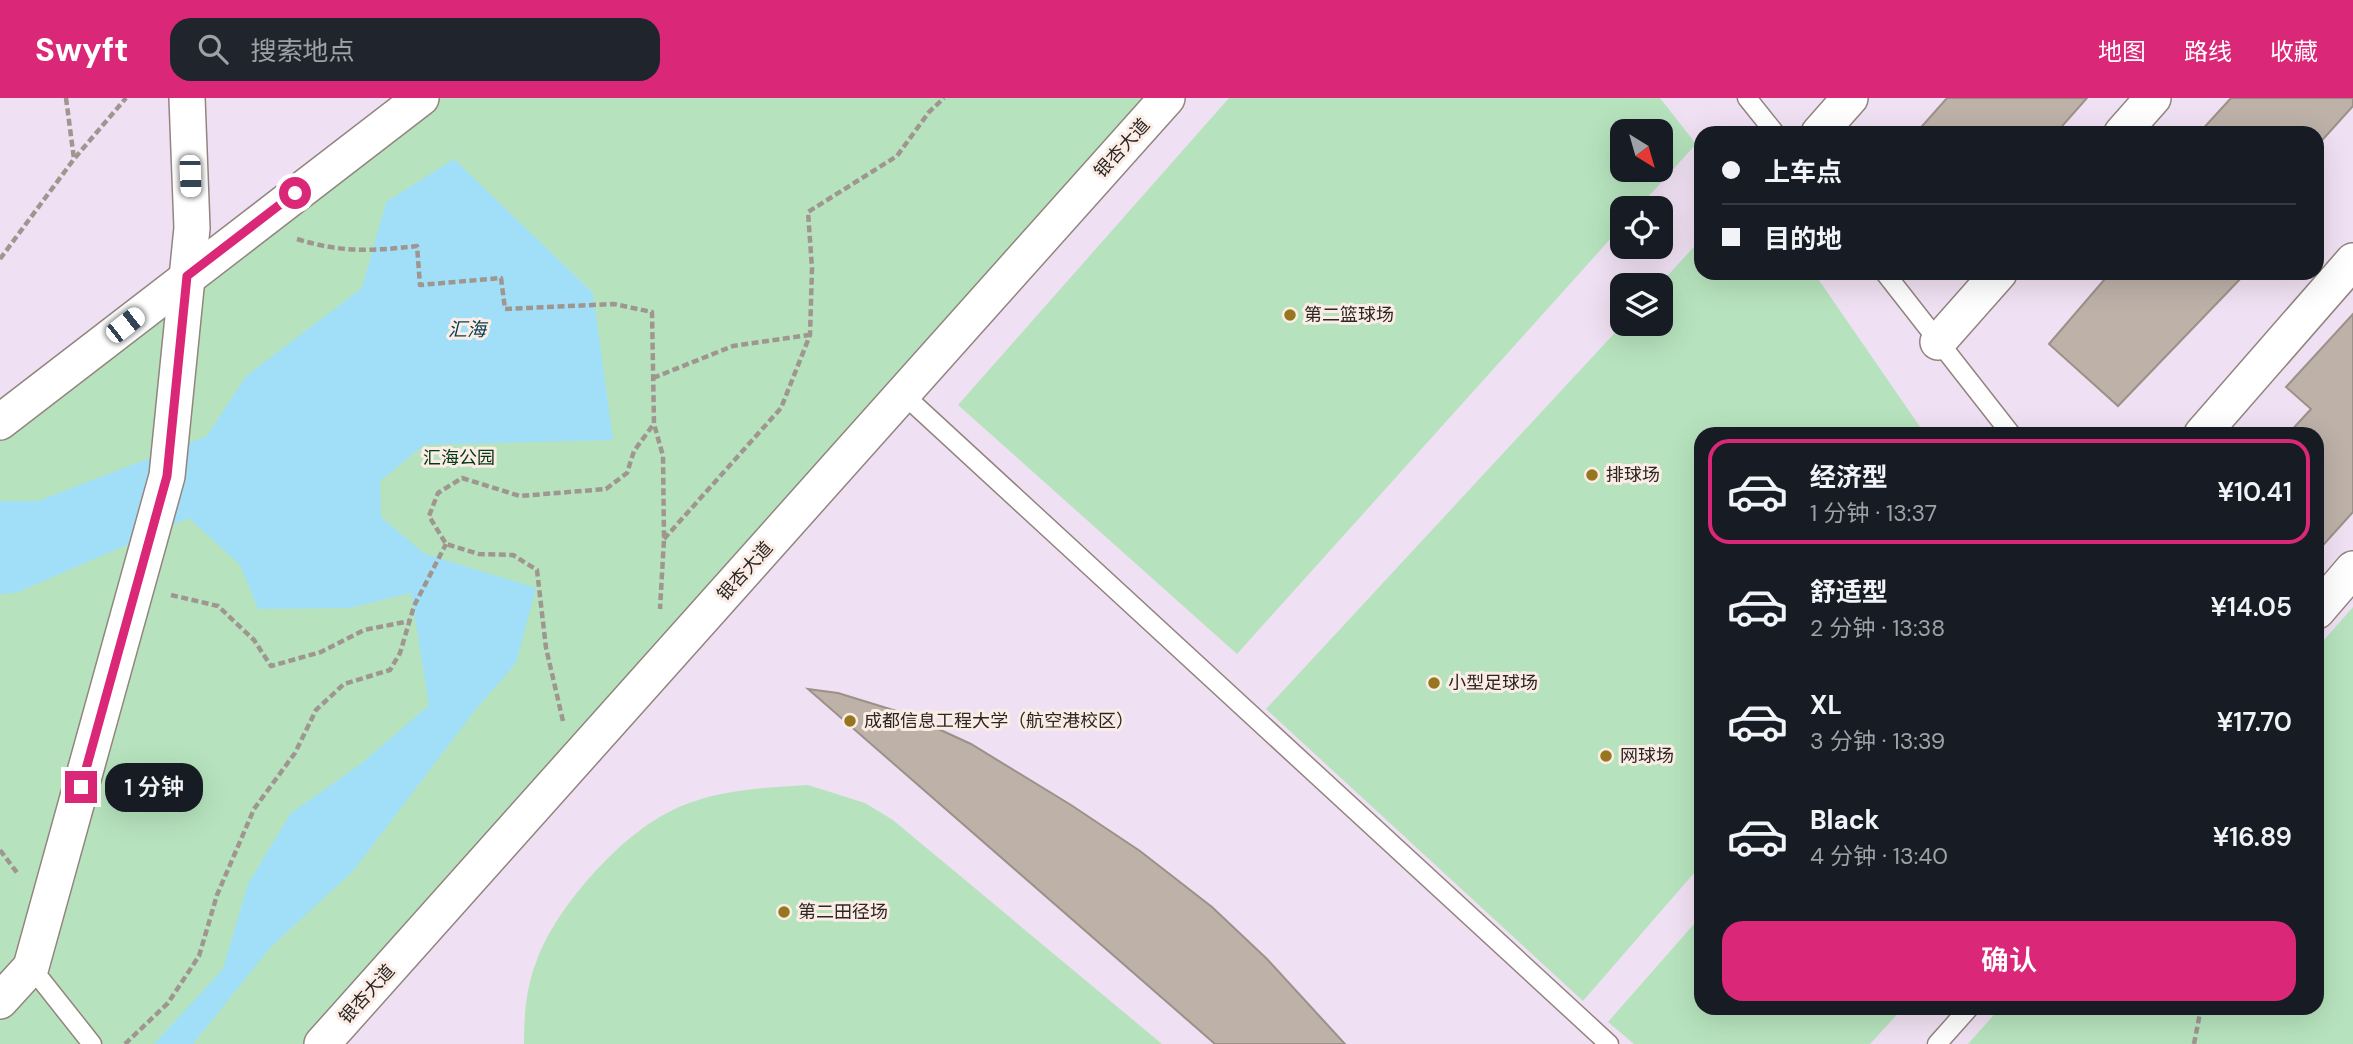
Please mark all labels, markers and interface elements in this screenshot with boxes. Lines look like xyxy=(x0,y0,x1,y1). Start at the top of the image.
search box xyxy=(170,18,660,81)
text: Swyft xyxy=(35,28,128,71)
icon: search xyxy=(194,30,232,68)
text: 搜索地点 xyxy=(250,34,354,68)
text: 地图 xyxy=(2098,36,2146,67)
text: 路线 xyxy=(2184,36,2232,67)
text: 收藏 xyxy=(2270,36,2318,67)
street label: 银杏大道 xyxy=(1089,113,1155,183)
north arrow xyxy=(1610,119,1673,182)
map controls xyxy=(1610,119,1673,336)
car xyxy=(179,155,202,197)
text: 上车点 xyxy=(1764,155,1842,189)
route start xyxy=(279,177,311,209)
button: locate xyxy=(1610,196,1673,259)
text: 目的地 xyxy=(1764,222,1842,256)
button: layers xyxy=(1610,273,1673,336)
place label: 第二篮球场 xyxy=(1304,303,1394,327)
car xyxy=(102,304,149,346)
marker: 第二篮球场 xyxy=(1282,307,1298,323)
water label: 汇海 xyxy=(448,317,489,342)
park label: 汇海公园 xyxy=(423,446,495,470)
icon: car xyxy=(1726,460,1789,523)
text: 经济型 xyxy=(1810,460,1888,494)
place label: 排球场 xyxy=(1606,463,1660,487)
marker: 排球场 xyxy=(1584,467,1600,483)
text: ¥10.41 xyxy=(2218,475,2292,509)
text: 1 分钟 · 13:37 xyxy=(1810,498,1937,528)
street label: 银杏大道 xyxy=(712,536,778,606)
icon: car xyxy=(1726,575,1789,638)
text: 舒适型 xyxy=(1810,575,1888,609)
text: ¥14.05 xyxy=(2211,590,2292,624)
text: 2 分钟 · 13:38 xyxy=(1810,613,1945,643)
place label: 小型足球场 xyxy=(1448,671,1538,695)
marker: 小型足球场 xyxy=(1426,675,1442,691)
text: XL xyxy=(1810,688,1842,722)
icon: car xyxy=(1726,690,1789,753)
text: ¥17.70 xyxy=(2217,705,2292,739)
place label: 成都信息工程大学（航空港校区） xyxy=(864,709,1134,733)
marker: 成都信息工程大学（航空港校区） xyxy=(842,713,858,729)
text: 3 分钟 · 13:39 xyxy=(1810,726,1945,756)
place label: 网球场 xyxy=(1620,744,1674,768)
marker: 网球场 xyxy=(1598,748,1614,764)
callout: 1 分钟 xyxy=(106,762,204,812)
route end xyxy=(65,771,97,803)
text: 1 分钟 xyxy=(124,772,184,802)
text: Black xyxy=(1810,803,1880,837)
icon: car xyxy=(1726,805,1789,868)
text: ¥16.89 xyxy=(2213,820,2292,854)
text: 4 分钟 · 13:40 xyxy=(1810,841,1948,871)
place label: 第二田径场 xyxy=(798,900,888,924)
marker: 第二田径场 xyxy=(776,904,792,920)
button: 确认 xyxy=(1722,921,2296,1001)
street label: 银杏大道 xyxy=(334,959,400,1029)

